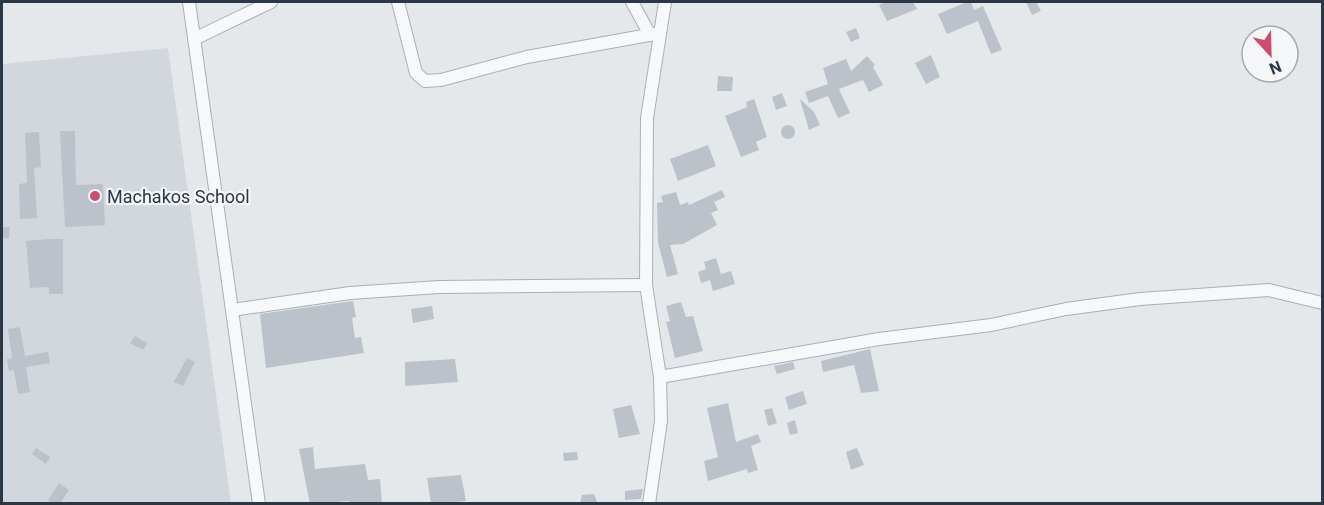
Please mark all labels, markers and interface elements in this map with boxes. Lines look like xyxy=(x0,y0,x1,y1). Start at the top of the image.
north arrow xyxy=(1240,24,1300,84)
text: N xyxy=(1267,57,1284,78)
place label: Machakos School xyxy=(107,186,250,207)
marker: Machakos School xyxy=(88,189,102,203)

